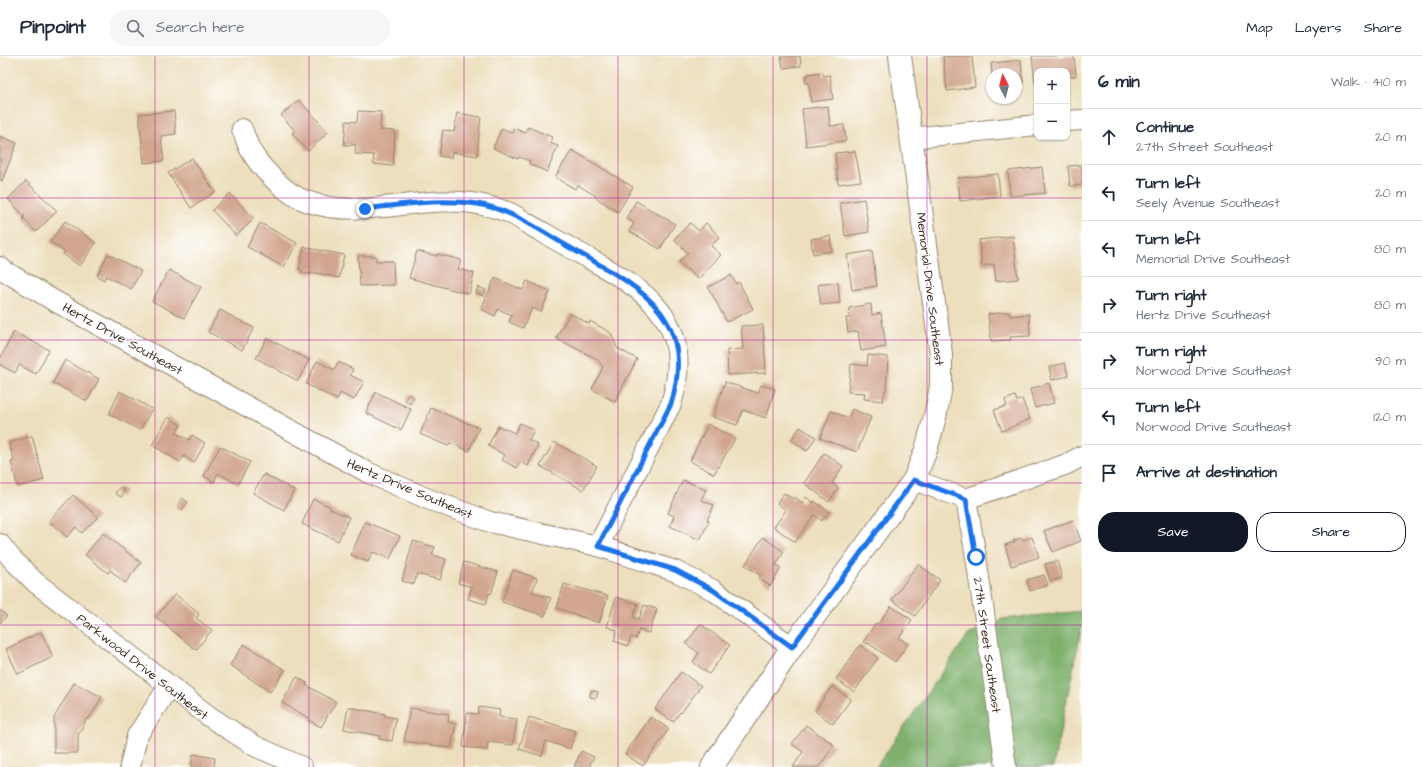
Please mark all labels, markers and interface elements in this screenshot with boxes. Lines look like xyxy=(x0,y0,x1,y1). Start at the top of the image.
search box xyxy=(110,10,390,46)
text: Pinpoint xyxy=(20,14,86,41)
icon: search xyxy=(124,17,146,39)
text: Search here xyxy=(156,17,244,38)
text: Map xyxy=(1246,18,1273,38)
text: Layers xyxy=(1295,18,1342,38)
text: Share xyxy=(1364,18,1402,38)
north arrow xyxy=(986,68,1022,104)
map controls xyxy=(1034,68,1070,140)
button: + xyxy=(1034,68,1070,104)
text: 6 min xyxy=(1098,70,1140,94)
text: Walk · 410 m xyxy=(1331,73,1406,91)
button: − xyxy=(1034,104,1070,140)
text: Continue xyxy=(1136,117,1194,138)
icon: ahead xyxy=(1098,126,1120,148)
text: 20 m xyxy=(1375,128,1406,146)
text: 27th Street Southeast xyxy=(1136,138,1273,156)
text: Turn left xyxy=(1136,173,1200,194)
icon: left xyxy=(1098,182,1120,204)
text: 20 m xyxy=(1375,184,1406,202)
text: Seely Avenue Southeast xyxy=(1136,194,1280,212)
route end xyxy=(356,200,374,218)
street label: Memorial Drive Southeast xyxy=(912,212,948,367)
text: Turn left xyxy=(1136,229,1200,250)
icon: left xyxy=(1098,238,1120,260)
text: 80 m xyxy=(1374,240,1406,258)
text: Memorial Drive Southeast xyxy=(1136,250,1290,268)
text: Turn right xyxy=(1136,285,1207,306)
icon: right xyxy=(1098,294,1120,316)
text: 80 m xyxy=(1374,296,1406,314)
street label: Hertz Drive Southeast xyxy=(59,298,187,380)
text: Hertz Drive Southeast xyxy=(1136,306,1271,324)
text: Turn right xyxy=(1136,341,1207,362)
icon: right xyxy=(1098,350,1120,372)
text: 90 m xyxy=(1375,352,1406,370)
text: Norwood Drive Southeast xyxy=(1136,362,1292,380)
text: Turn left xyxy=(1136,397,1200,418)
icon: left xyxy=(1098,406,1120,428)
text: 120 m xyxy=(1373,408,1406,426)
text: Norwood Drive Southeast xyxy=(1136,418,1292,436)
street label: Hertz Drive Southeast xyxy=(344,454,476,524)
icon: arrive xyxy=(1098,462,1120,484)
text: Arrive at destination xyxy=(1136,462,1277,483)
button: Save xyxy=(1098,512,1248,552)
button: Share xyxy=(1256,512,1406,552)
route start xyxy=(967,548,985,566)
street label: 27th Street Southeast xyxy=(969,576,1006,715)
street label: Parkwood Drive Southeast xyxy=(73,610,213,725)

